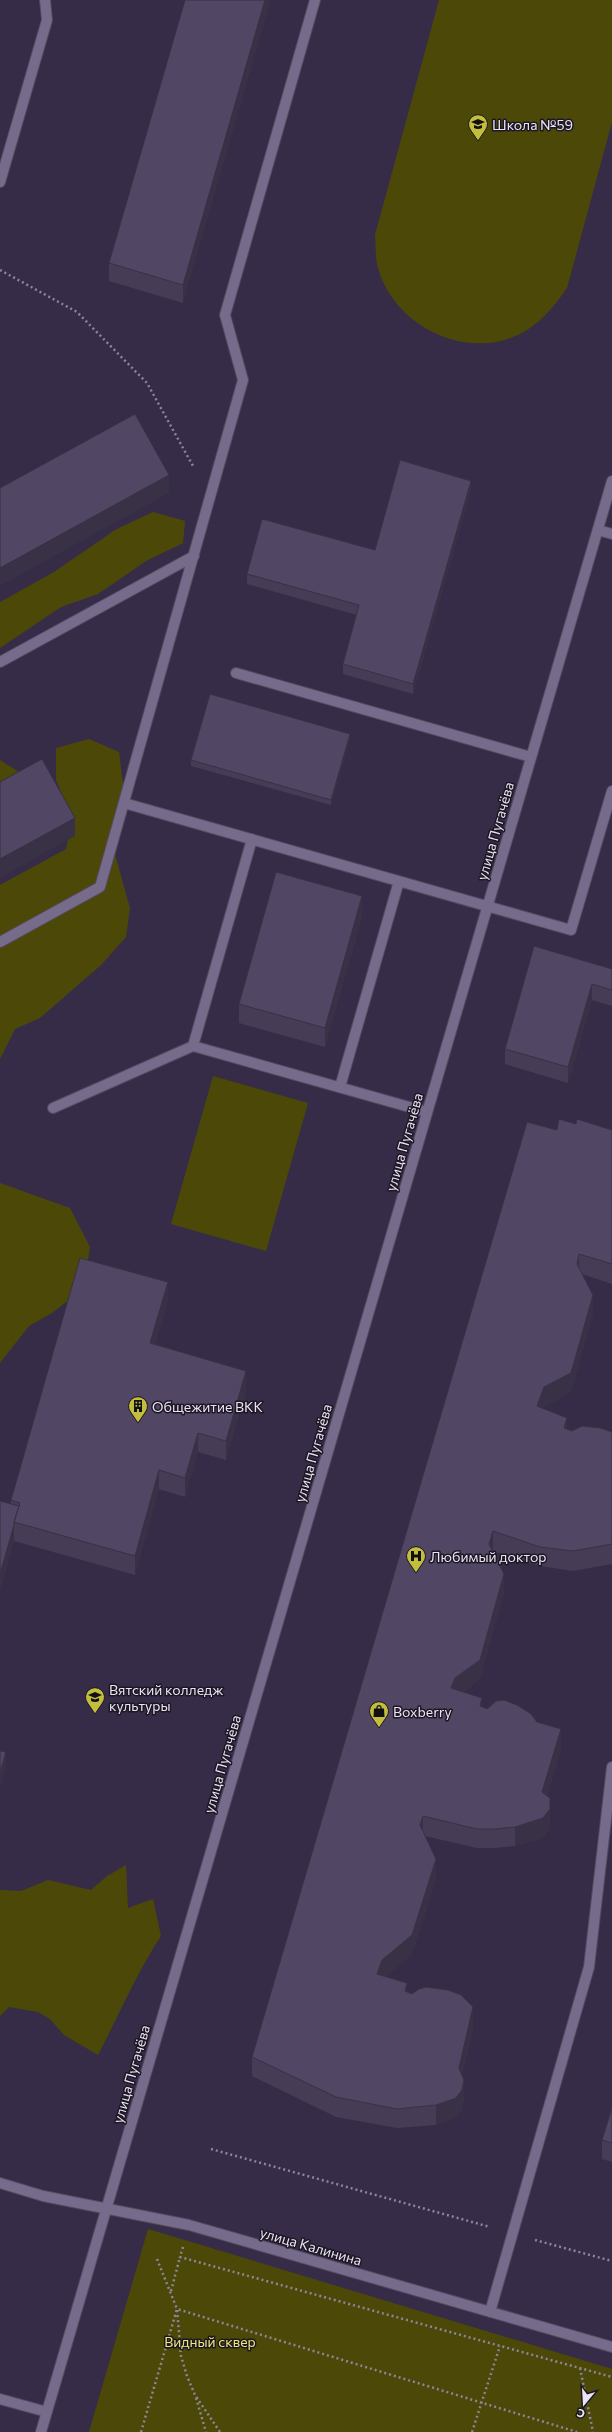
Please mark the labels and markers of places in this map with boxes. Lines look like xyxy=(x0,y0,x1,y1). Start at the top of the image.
school or university icon: Школа №59 xyxy=(467,113,489,141)
place label: Школа №59 xyxy=(492,116,573,133)
building icon: Общежитие ВКК xyxy=(127,1395,149,1423)
place label: Общежитие ВКК xyxy=(152,1398,263,1415)
hospital icon: Любимый доктор xyxy=(405,1545,427,1573)
place label: Любимый доктор xyxy=(430,1548,546,1565)
place label: Вятский колледж культуры xyxy=(109,1681,223,1714)
school or university icon: Вятский колледж культуры xyxy=(84,1686,106,1714)
shop icon: Boxberry xyxy=(368,1700,390,1728)
place label: Boxberry xyxy=(393,1703,452,1720)

